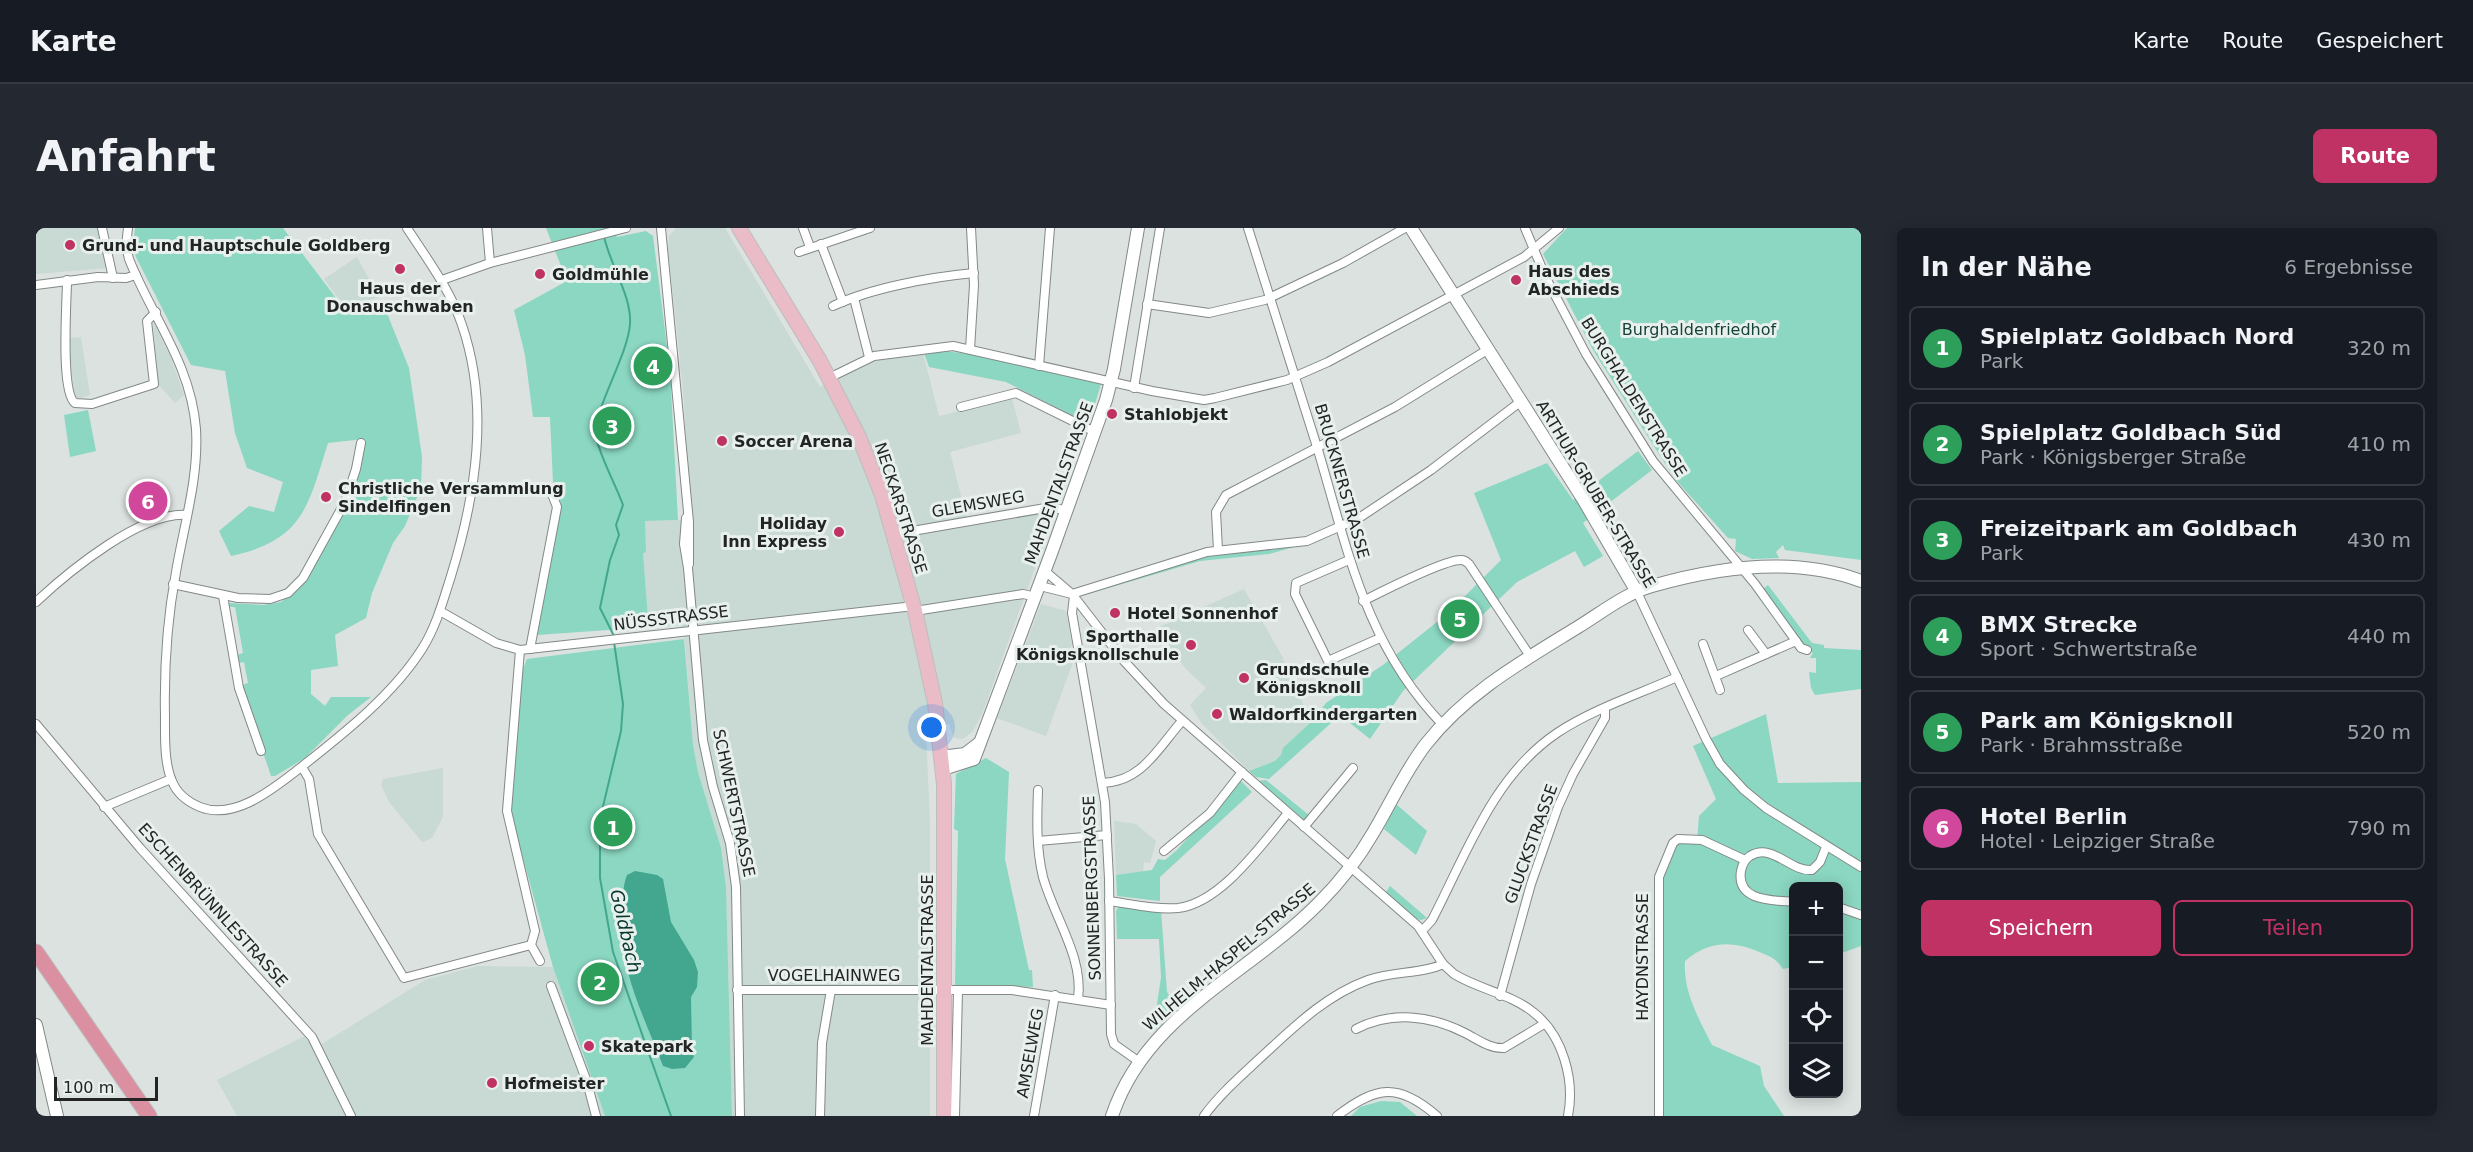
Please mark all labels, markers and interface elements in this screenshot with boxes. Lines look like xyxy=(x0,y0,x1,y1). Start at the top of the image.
text: Karte xyxy=(30,25,117,58)
text: Karte xyxy=(2133,29,2189,53)
text: Route xyxy=(2222,29,2283,53)
text: Gespeichert xyxy=(2316,29,2443,53)
button: Route xyxy=(2313,129,2437,183)
text: Anfahrt xyxy=(36,132,216,181)
place label: Grund- und Hauptschule Goldberg xyxy=(82,236,390,255)
marker: Grund- und Hauptschule Goldberg xyxy=(63,238,77,252)
text: In der Nähe xyxy=(1921,252,2092,282)
text: 6 Ergebnisse xyxy=(2284,255,2413,279)
marker: Haus der Donauschwaben xyxy=(393,262,407,276)
place label: Haus des Abschieds xyxy=(1528,262,1620,299)
place label: Goldmühle xyxy=(552,265,649,284)
marker: Goldmühle xyxy=(533,267,547,281)
marker: Haus des Abschieds xyxy=(1509,273,1523,287)
place label: Haus der Donauschwaben xyxy=(326,279,474,316)
street label: BURGHALDENSTRASSE xyxy=(1577,314,1691,480)
park label: Burghaldenfriedhof xyxy=(1622,320,1777,339)
text: Spielplatz Goldbach Nord xyxy=(1980,324,2294,349)
text: 1 xyxy=(1936,336,1949,360)
text: 320 m xyxy=(2347,336,2411,360)
pin: 4 xyxy=(634,344,672,388)
text: Park xyxy=(1980,349,2023,373)
street label: ARTHUR-GRUBER-STRASSE xyxy=(1532,397,1660,591)
street label: MAHDENTALSTRASSE xyxy=(1021,399,1097,567)
street label: BRUCKNERSTRASSE xyxy=(1311,401,1373,561)
pin: 3 xyxy=(592,404,632,448)
place label: Stahlobjekt xyxy=(1124,405,1228,424)
marker: Stahlobjekt xyxy=(1105,407,1119,421)
text: Spielplatz Goldbach Süd xyxy=(1980,420,2281,445)
place label: Soccer Arena xyxy=(734,432,853,451)
text: 2 xyxy=(1936,432,1949,456)
text: 410 m xyxy=(2347,432,2411,456)
marker: Soccer Arena xyxy=(715,434,729,448)
street label: NECKARSTRASSE xyxy=(871,440,931,576)
text: Park · Königsberger Straße xyxy=(1980,445,2246,469)
pin: 6 xyxy=(128,478,168,524)
place label: Christliche Versammlung Sindelfingen xyxy=(338,479,564,516)
street label: GLEMSWEG xyxy=(930,487,1026,521)
marker: Christliche Versammlung Sindelfingen xyxy=(319,490,333,504)
place label: Holiday Inn Express xyxy=(722,514,828,551)
text: Freizeitpark am Goldbach xyxy=(1980,516,2298,541)
marker: Holiday Inn Express xyxy=(832,525,846,539)
text: 3 xyxy=(1936,528,1949,552)
text: 430 m xyxy=(2347,528,2411,552)
text: Park xyxy=(1980,541,2023,565)
pin: 5 xyxy=(1440,596,1480,642)
street label: NÜSSSTRASSE xyxy=(612,602,730,634)
place label: Hotel Sonnenhof xyxy=(1127,604,1279,623)
marker: Hotel Sonnenhof xyxy=(1108,606,1122,620)
text: BMX Strecke xyxy=(1980,612,2137,637)
text: 4 xyxy=(1936,624,1949,648)
text: 440 m xyxy=(2347,624,2411,648)
place label: Sporthalle Königsknollschule xyxy=(1016,627,1179,664)
text: Sport · Schwertstraße xyxy=(1980,637,2198,661)
marker: Sporthalle Königsknollschule xyxy=(1184,638,1198,652)
place label: Grundschule Königsknoll xyxy=(1256,660,1370,697)
marker: Grundschule Königsknoll xyxy=(1237,671,1251,685)
place label: Waldorfkindergarten xyxy=(1229,705,1417,724)
marker: Waldorfkindergarten xyxy=(1210,707,1224,721)
text: Park am Königsknoll xyxy=(1980,708,2233,733)
your location xyxy=(917,713,946,742)
text: 5 xyxy=(1936,720,1949,744)
text: 520 m xyxy=(2347,720,2411,744)
street label: SCHWERTSTRASSE xyxy=(709,727,759,879)
text: Park · Brahmsstraße xyxy=(1980,733,2183,757)
street label: GLUCKSTRASSE xyxy=(1501,782,1561,906)
street label: SONNENBERGSTRASSE xyxy=(1079,795,1105,981)
pin: 1 xyxy=(594,804,632,850)
text: Hotel Berlin xyxy=(1980,804,2127,829)
text: 6 xyxy=(1936,816,1949,840)
text: 790 m xyxy=(2347,816,2411,840)
street label: ESCHENBRÜNNLESTRASSE xyxy=(134,819,292,991)
text: Hotel · Leipziger Straße xyxy=(1980,829,2215,853)
street label: MAHDENTALSTRASSE xyxy=(918,874,937,1046)
street label: WILHELM-HASPEL-STRASSE xyxy=(1139,879,1319,1035)
map controls xyxy=(1789,882,1843,1098)
button: + xyxy=(1789,882,1843,936)
water label: Goldbach xyxy=(606,887,646,975)
street label: HAYDNSTRASSE xyxy=(1633,893,1652,1021)
button: Speichern xyxy=(1921,900,2161,956)
button: Teilen xyxy=(2173,900,2413,956)
button: − xyxy=(1789,936,1843,990)
pin: 2 xyxy=(580,960,620,1005)
street label: VOGELHAINWEG xyxy=(768,966,900,985)
button: locate xyxy=(1789,990,1843,1044)
street label: AMSELWEG xyxy=(1013,1007,1047,1099)
place label: Skatepark xyxy=(601,1037,694,1056)
marker: Skatepark xyxy=(582,1039,596,1053)
button: layers xyxy=(1789,1044,1843,1098)
scale bar xyxy=(54,1074,158,1102)
place label: Hofmeister xyxy=(504,1074,604,1093)
marker: Hofmeister xyxy=(485,1076,499,1090)
text: 100 m xyxy=(63,1078,114,1097)

